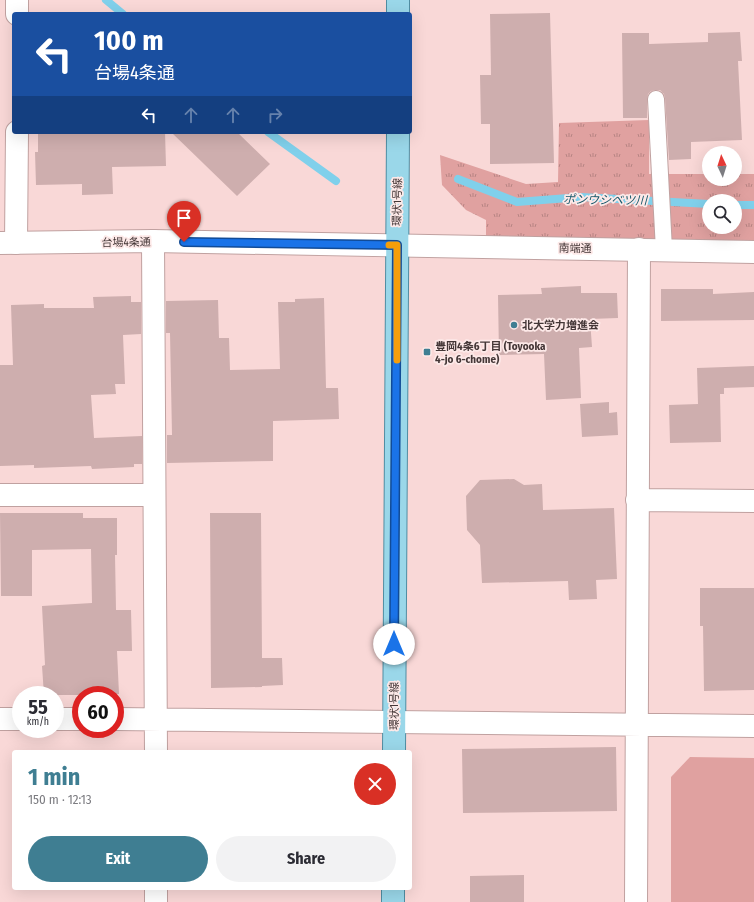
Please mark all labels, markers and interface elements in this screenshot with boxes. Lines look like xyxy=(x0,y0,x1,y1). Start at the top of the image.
text: 100 m xyxy=(94,24,164,57)
icon: left xyxy=(28,28,80,80)
text: 台場4条通 xyxy=(94,62,175,84)
icon: left xyxy=(138,104,160,126)
icon: ahead xyxy=(180,104,202,126)
icon: ahead xyxy=(222,104,244,126)
icon: right xyxy=(264,104,286,126)
north arrow xyxy=(702,146,742,186)
map controls xyxy=(702,146,742,234)
street label: 環状1号線 xyxy=(391,178,404,226)
water label: ポンウシベツ川 xyxy=(563,192,649,208)
button: search xyxy=(702,194,742,234)
pin xyxy=(167,201,201,242)
icon: arrive xyxy=(173,207,195,229)
street label: 台場4条通 xyxy=(101,236,151,249)
street label: 南端通 xyxy=(558,242,592,255)
place label: 北大学力増進会 xyxy=(522,319,599,332)
marker: 北大学力増進会 xyxy=(509,320,519,330)
place label: 豊岡4条6丁目 (Toyooka 4-jo 6-chome) xyxy=(435,340,546,366)
marker: 豊岡4条6丁目 (Toyooka 4-jo 6-chome) xyxy=(422,347,432,357)
position arrow xyxy=(373,623,415,665)
street label: 環状1号線 xyxy=(388,682,401,730)
speed limit sign: 60 xyxy=(72,686,124,738)
text: 55 xyxy=(28,695,48,719)
text: km/h xyxy=(27,716,49,728)
text: 1 min xyxy=(28,763,80,791)
button: close xyxy=(354,763,396,805)
text: 150 m · 12:13 xyxy=(28,792,92,807)
button: Exit xyxy=(28,836,208,882)
button: Share xyxy=(216,836,396,882)

